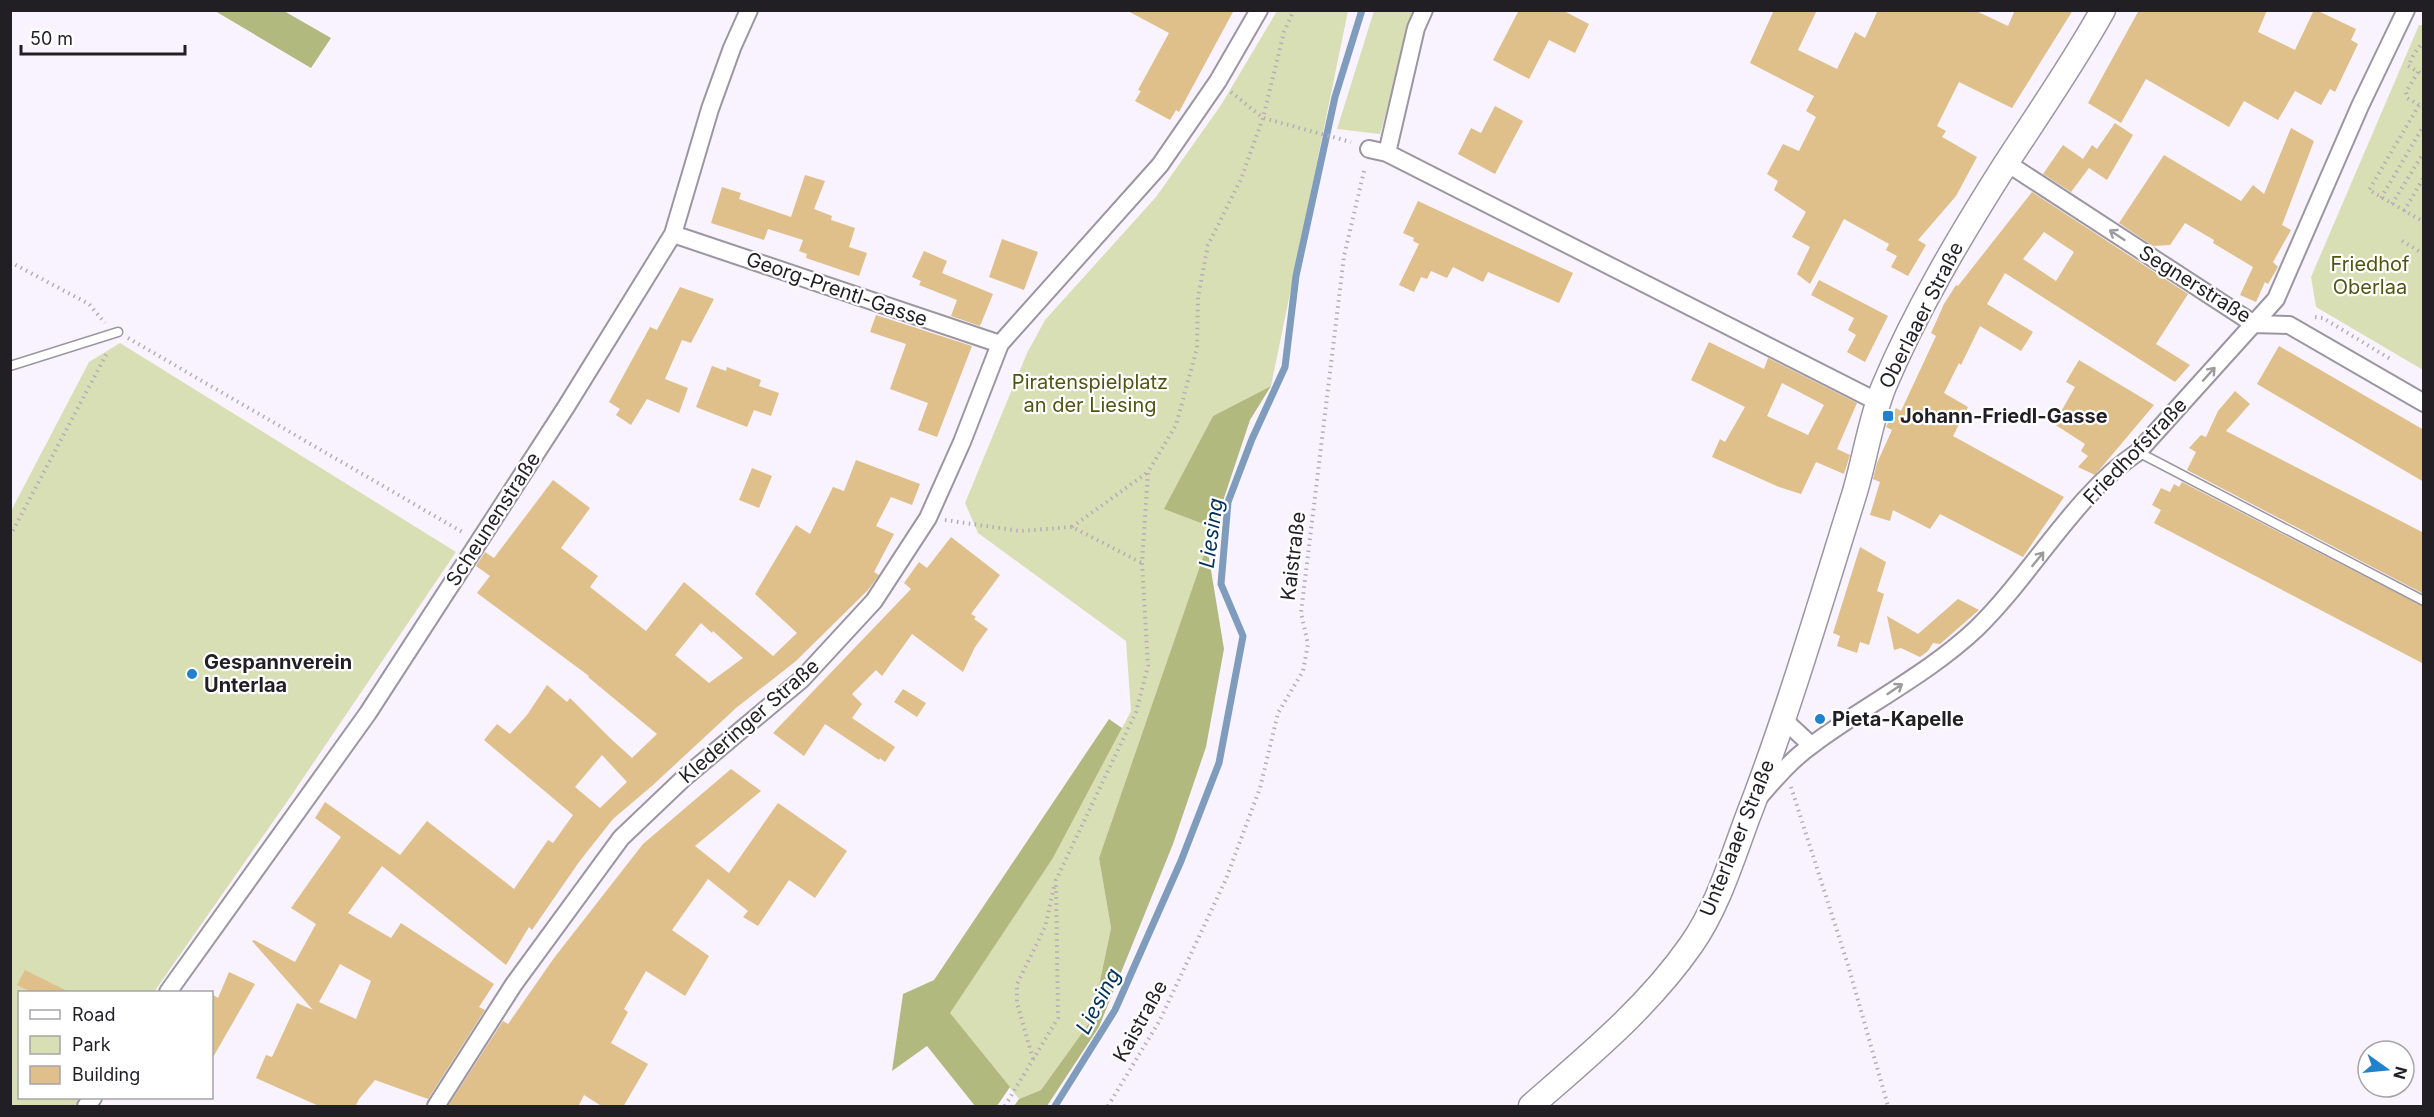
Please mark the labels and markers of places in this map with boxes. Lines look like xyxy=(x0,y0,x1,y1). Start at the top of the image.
place label: Johann-Friedl-Gasse xyxy=(1900,404,2108,428)
marker: Johann-Friedl-Gasse xyxy=(1881,409,1895,423)
place label: Gespannverein Unterlaa xyxy=(204,650,352,697)
marker: Gespannverein Unterlaa xyxy=(185,667,199,681)
place label: Pieta-Kapelle xyxy=(1832,707,1964,731)
marker: Pieta-Kapelle xyxy=(1813,712,1827,726)

